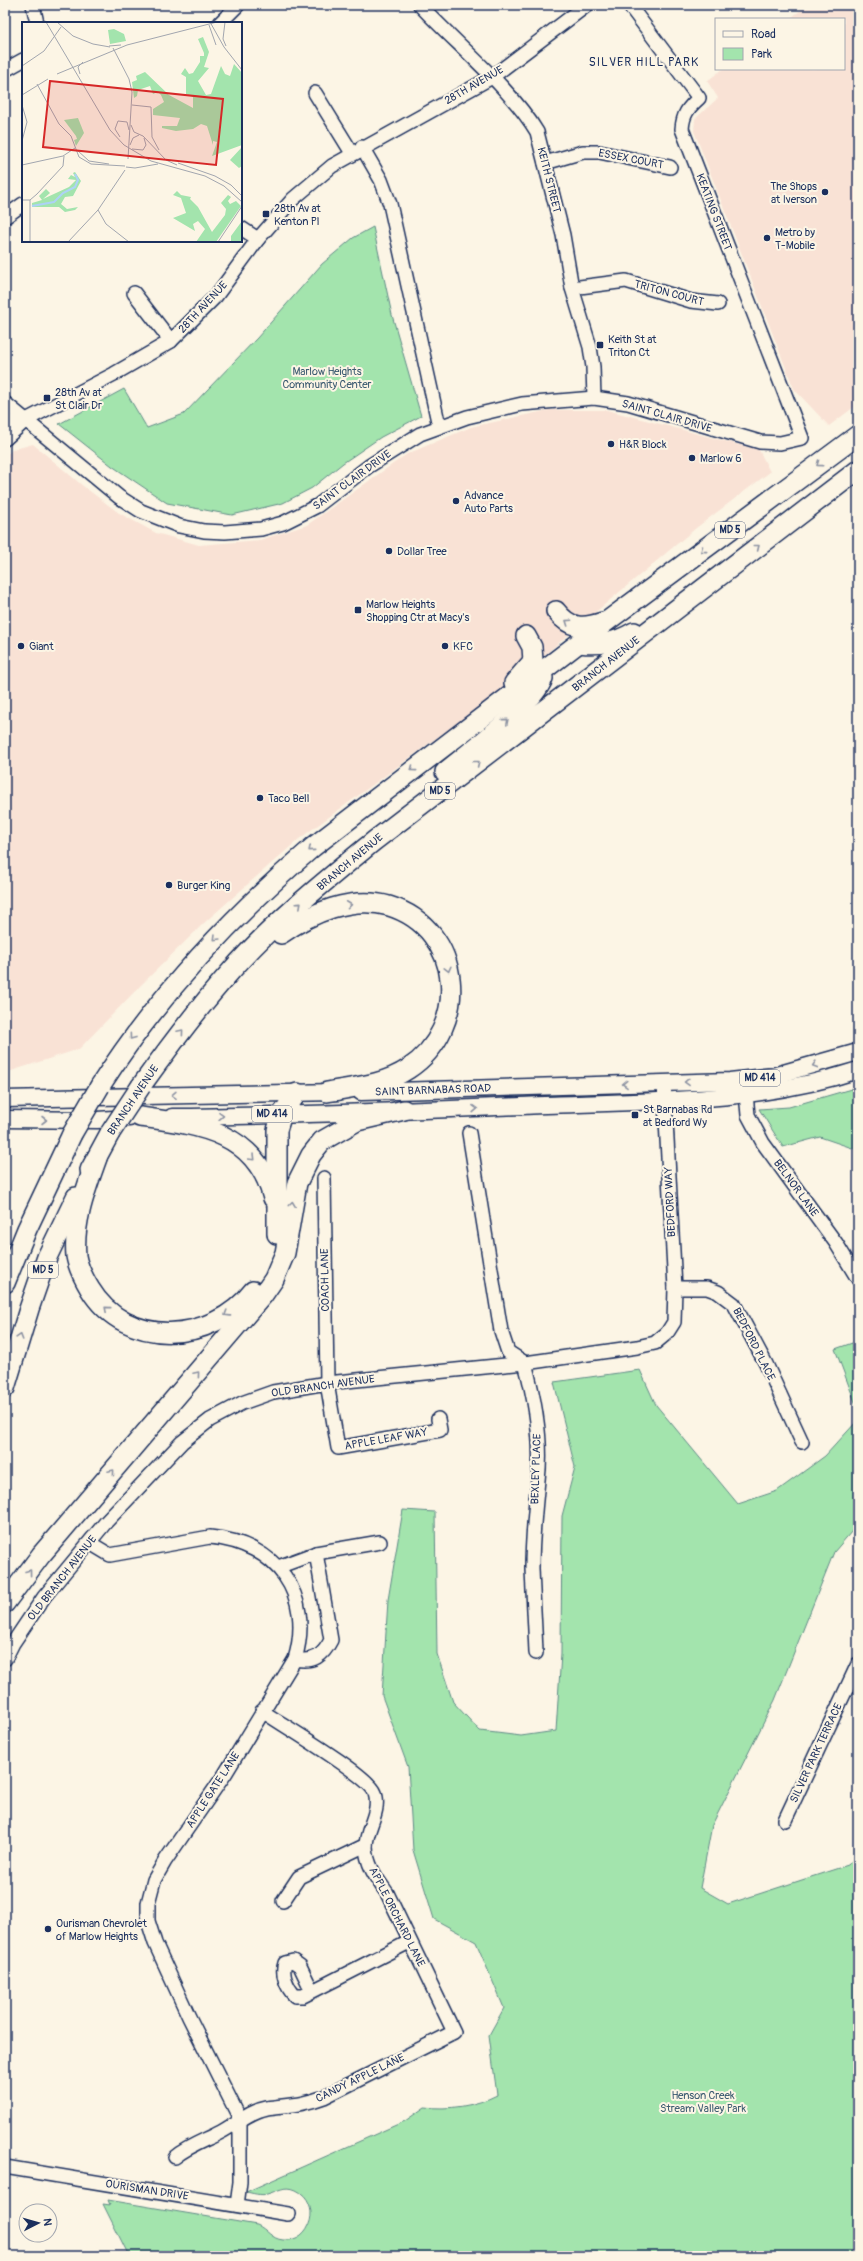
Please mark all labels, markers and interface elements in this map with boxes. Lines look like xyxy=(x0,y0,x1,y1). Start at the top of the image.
legend xyxy=(715,18,845,70)
inset map xyxy=(22,22,242,242)
text: Road xyxy=(751,27,776,42)
text: Park xyxy=(751,47,772,62)
district label: SILVER HILL PARK xyxy=(589,55,699,70)
street label: 28TH AVENUE xyxy=(442,63,506,107)
street label: KEITH STREET xyxy=(535,146,563,214)
street label: ESSEX COURT xyxy=(597,146,665,172)
street label: KEATING STREET xyxy=(693,172,735,252)
place label: The Shops at Iverson xyxy=(770,180,817,206)
marker: The Shops at Iverson xyxy=(820,187,830,197)
place label: 28th Av at Kenton Pl xyxy=(274,202,321,228)
marker: 28th Av at Kenton Pl xyxy=(261,209,271,219)
place label: Metro by T-Mobile xyxy=(775,226,816,252)
marker: Metro by T-Mobile xyxy=(762,233,772,243)
street label: TRITON COURT xyxy=(633,277,705,309)
street label: 28TH AVENUE xyxy=(176,278,230,336)
place label: Keith St at Triton Ct xyxy=(608,333,657,359)
marker: Keith St at Triton Ct xyxy=(595,340,605,350)
park label: Marlow Heights Community Center xyxy=(282,365,372,391)
place label: 28th Av at St Clair Dr xyxy=(55,386,102,412)
marker: 28th Av at St Clair Dr xyxy=(42,393,52,403)
street label: SAINT CLAIR DRIVE xyxy=(620,397,714,435)
place label: H&R Block xyxy=(619,438,667,451)
marker: H&R Block xyxy=(606,439,616,449)
street label: SAINT CLAIR DRIVE xyxy=(310,447,394,513)
place label: Marlow 6 xyxy=(700,452,742,465)
marker: Marlow 6 xyxy=(687,453,697,463)
one-way arrow xyxy=(816,459,823,467)
place label: Advance Auto Parts xyxy=(464,489,513,515)
marker: Advance Auto Parts xyxy=(451,496,461,506)
road number: MD 5 xyxy=(715,522,745,538)
place label: Dollar Tree xyxy=(397,545,447,558)
one-way arrow xyxy=(701,545,708,552)
one-way arrow xyxy=(752,545,759,552)
marker: Dollar Tree xyxy=(384,546,394,556)
place label: Marlow Heights Shopping Ctr at Macy's xyxy=(366,598,469,624)
marker: Marlow Heights Shopping Ctr at Macy's xyxy=(353,605,363,615)
one-way arrow xyxy=(565,620,572,627)
street label: BRANCH AVENUE xyxy=(570,633,643,694)
place label: Giant xyxy=(29,640,54,653)
place label: KFC xyxy=(453,640,473,653)
marker: Giant xyxy=(16,641,26,651)
marker: KFC xyxy=(440,641,450,651)
one-way arrow xyxy=(501,718,509,725)
one-way arrow xyxy=(473,761,480,768)
one-way arrow xyxy=(411,764,418,771)
road number: MD 5 xyxy=(425,783,455,799)
place label: Taco Bell xyxy=(268,792,309,805)
marker: Taco Bell xyxy=(255,793,265,803)
street label: BRANCH AVENUE xyxy=(314,830,386,893)
one-way arrow xyxy=(308,844,315,851)
place label: Burger King xyxy=(177,879,231,892)
marker: Burger King xyxy=(164,880,174,890)
one-way arrow xyxy=(346,901,352,910)
one-way arrow xyxy=(294,902,302,910)
one-way arrow xyxy=(213,933,221,941)
one-way arrow xyxy=(444,965,452,972)
one-way arrow xyxy=(177,1030,184,1037)
one-way arrow xyxy=(129,1033,137,1040)
one-way arrow xyxy=(812,1060,819,1069)
street label: BRANCH AVENUE xyxy=(105,1062,161,1138)
road number: MD 414 xyxy=(740,1070,780,1086)
one-way arrow xyxy=(684,1078,690,1086)
one-way arrow xyxy=(622,1080,628,1088)
street label: SAINT BARNABAS ROAD xyxy=(375,1081,491,1099)
one-way arrow xyxy=(171,1091,177,1100)
place label: St Barnabas Rd at Bedford Wy xyxy=(643,1103,712,1129)
one-way arrow xyxy=(472,1104,478,1113)
road number: MD 414 xyxy=(252,1106,292,1122)
marker: St Barnabas Rd at Bedford Wy xyxy=(630,1110,640,1120)
one-way arrow xyxy=(218,1112,224,1120)
one-way arrow xyxy=(41,1116,47,1124)
one-way arrow xyxy=(247,1153,255,1161)
street label: BELNOR LANE xyxy=(771,1157,821,1219)
street label: BEDFORD WAY xyxy=(662,1166,678,1237)
one-way arrow xyxy=(287,1201,296,1207)
street label: COACH LANE xyxy=(318,1248,332,1312)
road number: MD 5 xyxy=(28,1262,58,1278)
street label: BEDFORD PLACE xyxy=(730,1305,778,1383)
one-way arrow xyxy=(104,1307,111,1314)
one-way arrow xyxy=(224,1309,231,1317)
one-way arrow xyxy=(15,1334,24,1341)
one-way arrow xyxy=(192,1371,199,1379)
street label: OLD BRANCH AVENUE xyxy=(270,1372,376,1400)
street label: APPLE LEAF WAY xyxy=(344,1425,429,1453)
street label: BEXLEY PLACE xyxy=(528,1433,544,1505)
one-way arrow xyxy=(107,1470,114,1477)
street label: OLD BRANCH AVENUE xyxy=(25,1533,99,1623)
one-way arrow xyxy=(24,1570,31,1577)
street label: SILVER PARK TERRACE xyxy=(787,1701,845,1805)
street label: APPLE GATE LANE xyxy=(184,1749,243,1830)
street label: APPLE ORCHARD LANE xyxy=(366,1865,428,1969)
place label: Ourisman Chevrolet of Marlow Heights xyxy=(56,1917,147,1943)
marker: Ourisman Chevrolet of Marlow Heights xyxy=(43,1924,53,1934)
street label: CANDY APPLE LANE xyxy=(313,2051,407,2105)
park label: Henson Creek Stream Valley Park xyxy=(660,2089,746,2115)
street label: OURISMAN DRIVE xyxy=(105,2177,190,2203)
north arrow xyxy=(18,2203,58,2243)
text: N xyxy=(41,2218,54,2227)

